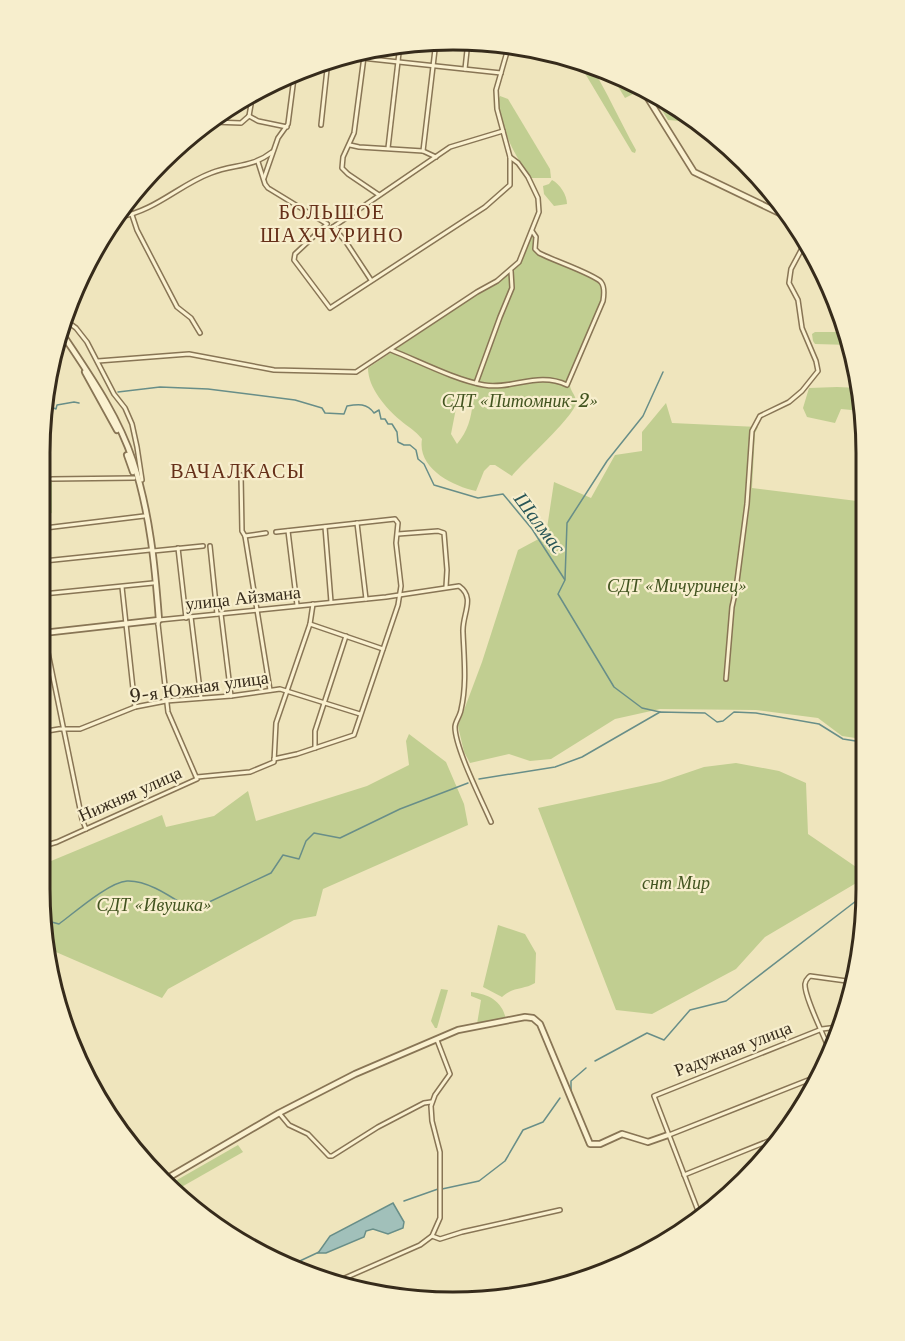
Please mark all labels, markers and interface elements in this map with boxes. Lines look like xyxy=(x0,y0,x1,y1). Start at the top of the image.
district label: БОЛЬШОЕ ШАХЧУРИНО xyxy=(260,200,404,247)
park label: СДТ «Питомник-2» xyxy=(442,390,598,412)
district label: ВАЧАЛКАСЫ xyxy=(170,459,306,483)
water label: Шалмас xyxy=(508,487,571,559)
park label: СДТ «Мичуринец» xyxy=(607,575,747,597)
street label: улица Айзмана xyxy=(184,581,302,615)
street label: 9-я Южная улица xyxy=(128,666,270,708)
street label: Нижняя улица xyxy=(75,761,185,827)
park label: снт Мир xyxy=(642,872,710,894)
park label: СДТ «Ивушка» xyxy=(97,894,212,916)
street label: Радужная улица xyxy=(671,1017,795,1081)

